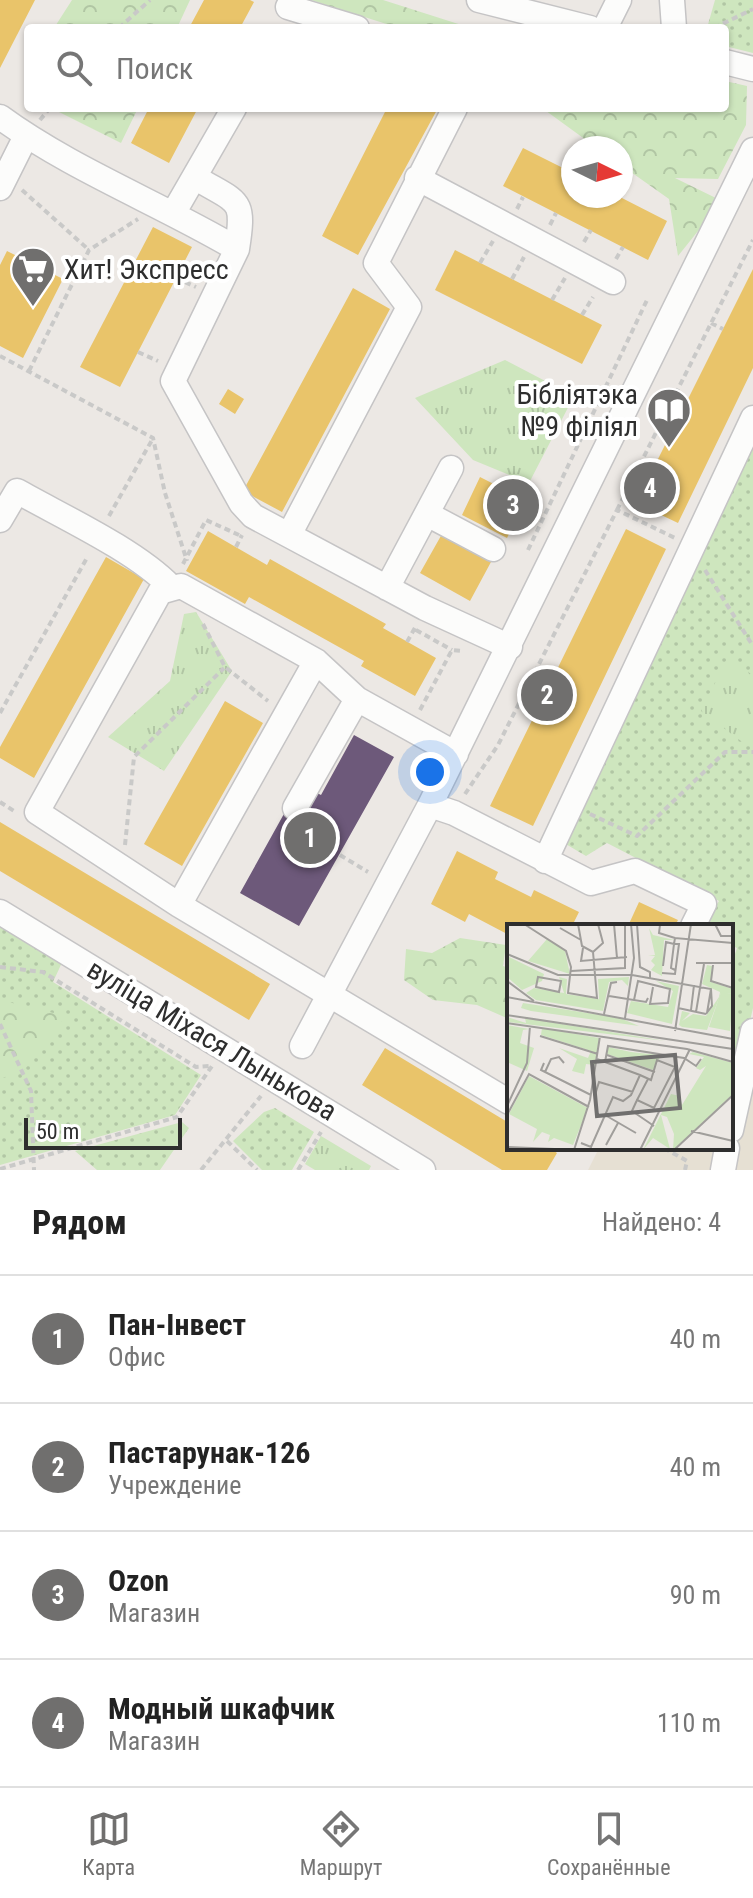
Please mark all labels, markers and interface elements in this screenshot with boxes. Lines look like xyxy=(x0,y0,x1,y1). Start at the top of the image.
search box xyxy=(24,24,729,112)
icon: search xyxy=(52,46,96,90)
text: Поиск xyxy=(116,51,193,86)
north arrow xyxy=(561,136,633,208)
supermarket icon: Хит! Экспресс xyxy=(9,245,57,308)
place label: Хит! Экспресс xyxy=(64,253,229,286)
place label: Бібліятэка №9 філіял xyxy=(516,378,638,443)
library icon: Бібліятэка №9 філіял xyxy=(645,386,693,449)
pin: 4 xyxy=(624,458,676,518)
pin: 3 xyxy=(487,475,539,535)
pin: 2 xyxy=(521,665,573,725)
your location xyxy=(410,752,450,792)
pin: 1 xyxy=(284,808,336,868)
inset map xyxy=(507,924,733,1150)
street label: вуліца Міхася Лынькова xyxy=(81,952,343,1128)
scale bar xyxy=(24,1114,182,1150)
text: 50 m xyxy=(36,1119,79,1144)
text: Рядом xyxy=(32,1202,127,1242)
text: Найдено: 4 xyxy=(602,1207,721,1237)
text: Пан-Інвест xyxy=(108,1307,246,1342)
text: 1 xyxy=(51,1324,65,1354)
text: 40 m xyxy=(670,1324,721,1354)
text: Офис xyxy=(108,1342,165,1372)
text: Пастарунак-126 xyxy=(108,1435,310,1470)
text: 2 xyxy=(51,1452,65,1482)
text: 40 m xyxy=(670,1452,721,1482)
text: Учреждение xyxy=(108,1470,241,1500)
text: Ozon xyxy=(108,1563,169,1598)
text: 3 xyxy=(51,1580,65,1610)
text: 90 m xyxy=(670,1580,721,1610)
text: Магазин xyxy=(108,1598,200,1628)
text: Модный шкафчик xyxy=(108,1691,335,1726)
text: 4 xyxy=(51,1708,65,1738)
text: 110 m xyxy=(657,1708,721,1738)
text: Магазин xyxy=(108,1726,200,1756)
tab: Карта xyxy=(82,1807,135,1880)
tab: Маршрут xyxy=(300,1807,382,1880)
tab: Сохранённые xyxy=(547,1807,671,1880)

